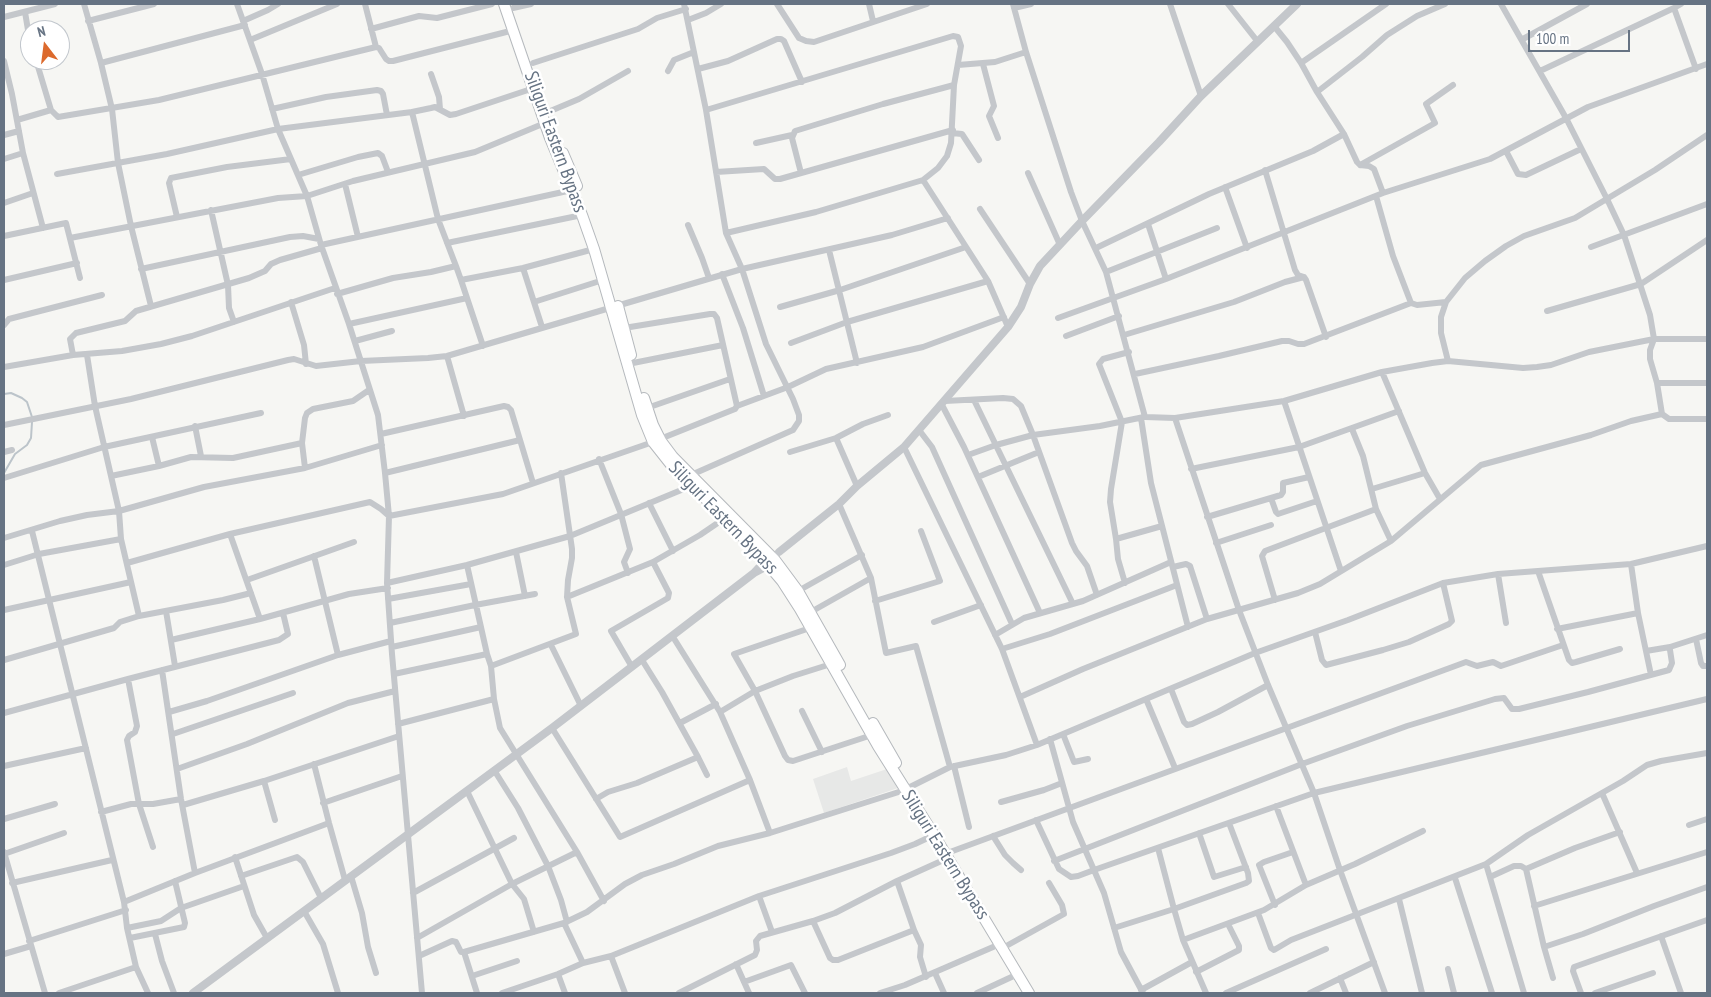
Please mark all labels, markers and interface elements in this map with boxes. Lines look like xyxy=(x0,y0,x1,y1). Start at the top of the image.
north arrow xyxy=(20,20,70,70)
scale bar xyxy=(1531,20,1634,52)
text: N xyxy=(35,22,47,41)
text: 100 m xyxy=(1536,29,1569,48)
street label: Siliguri Eastern Bypass xyxy=(519,69,591,215)
street label: Siliguri Eastern Bypass xyxy=(663,457,783,579)
street label: Siliguri Eastern Bypass xyxy=(896,786,994,924)

